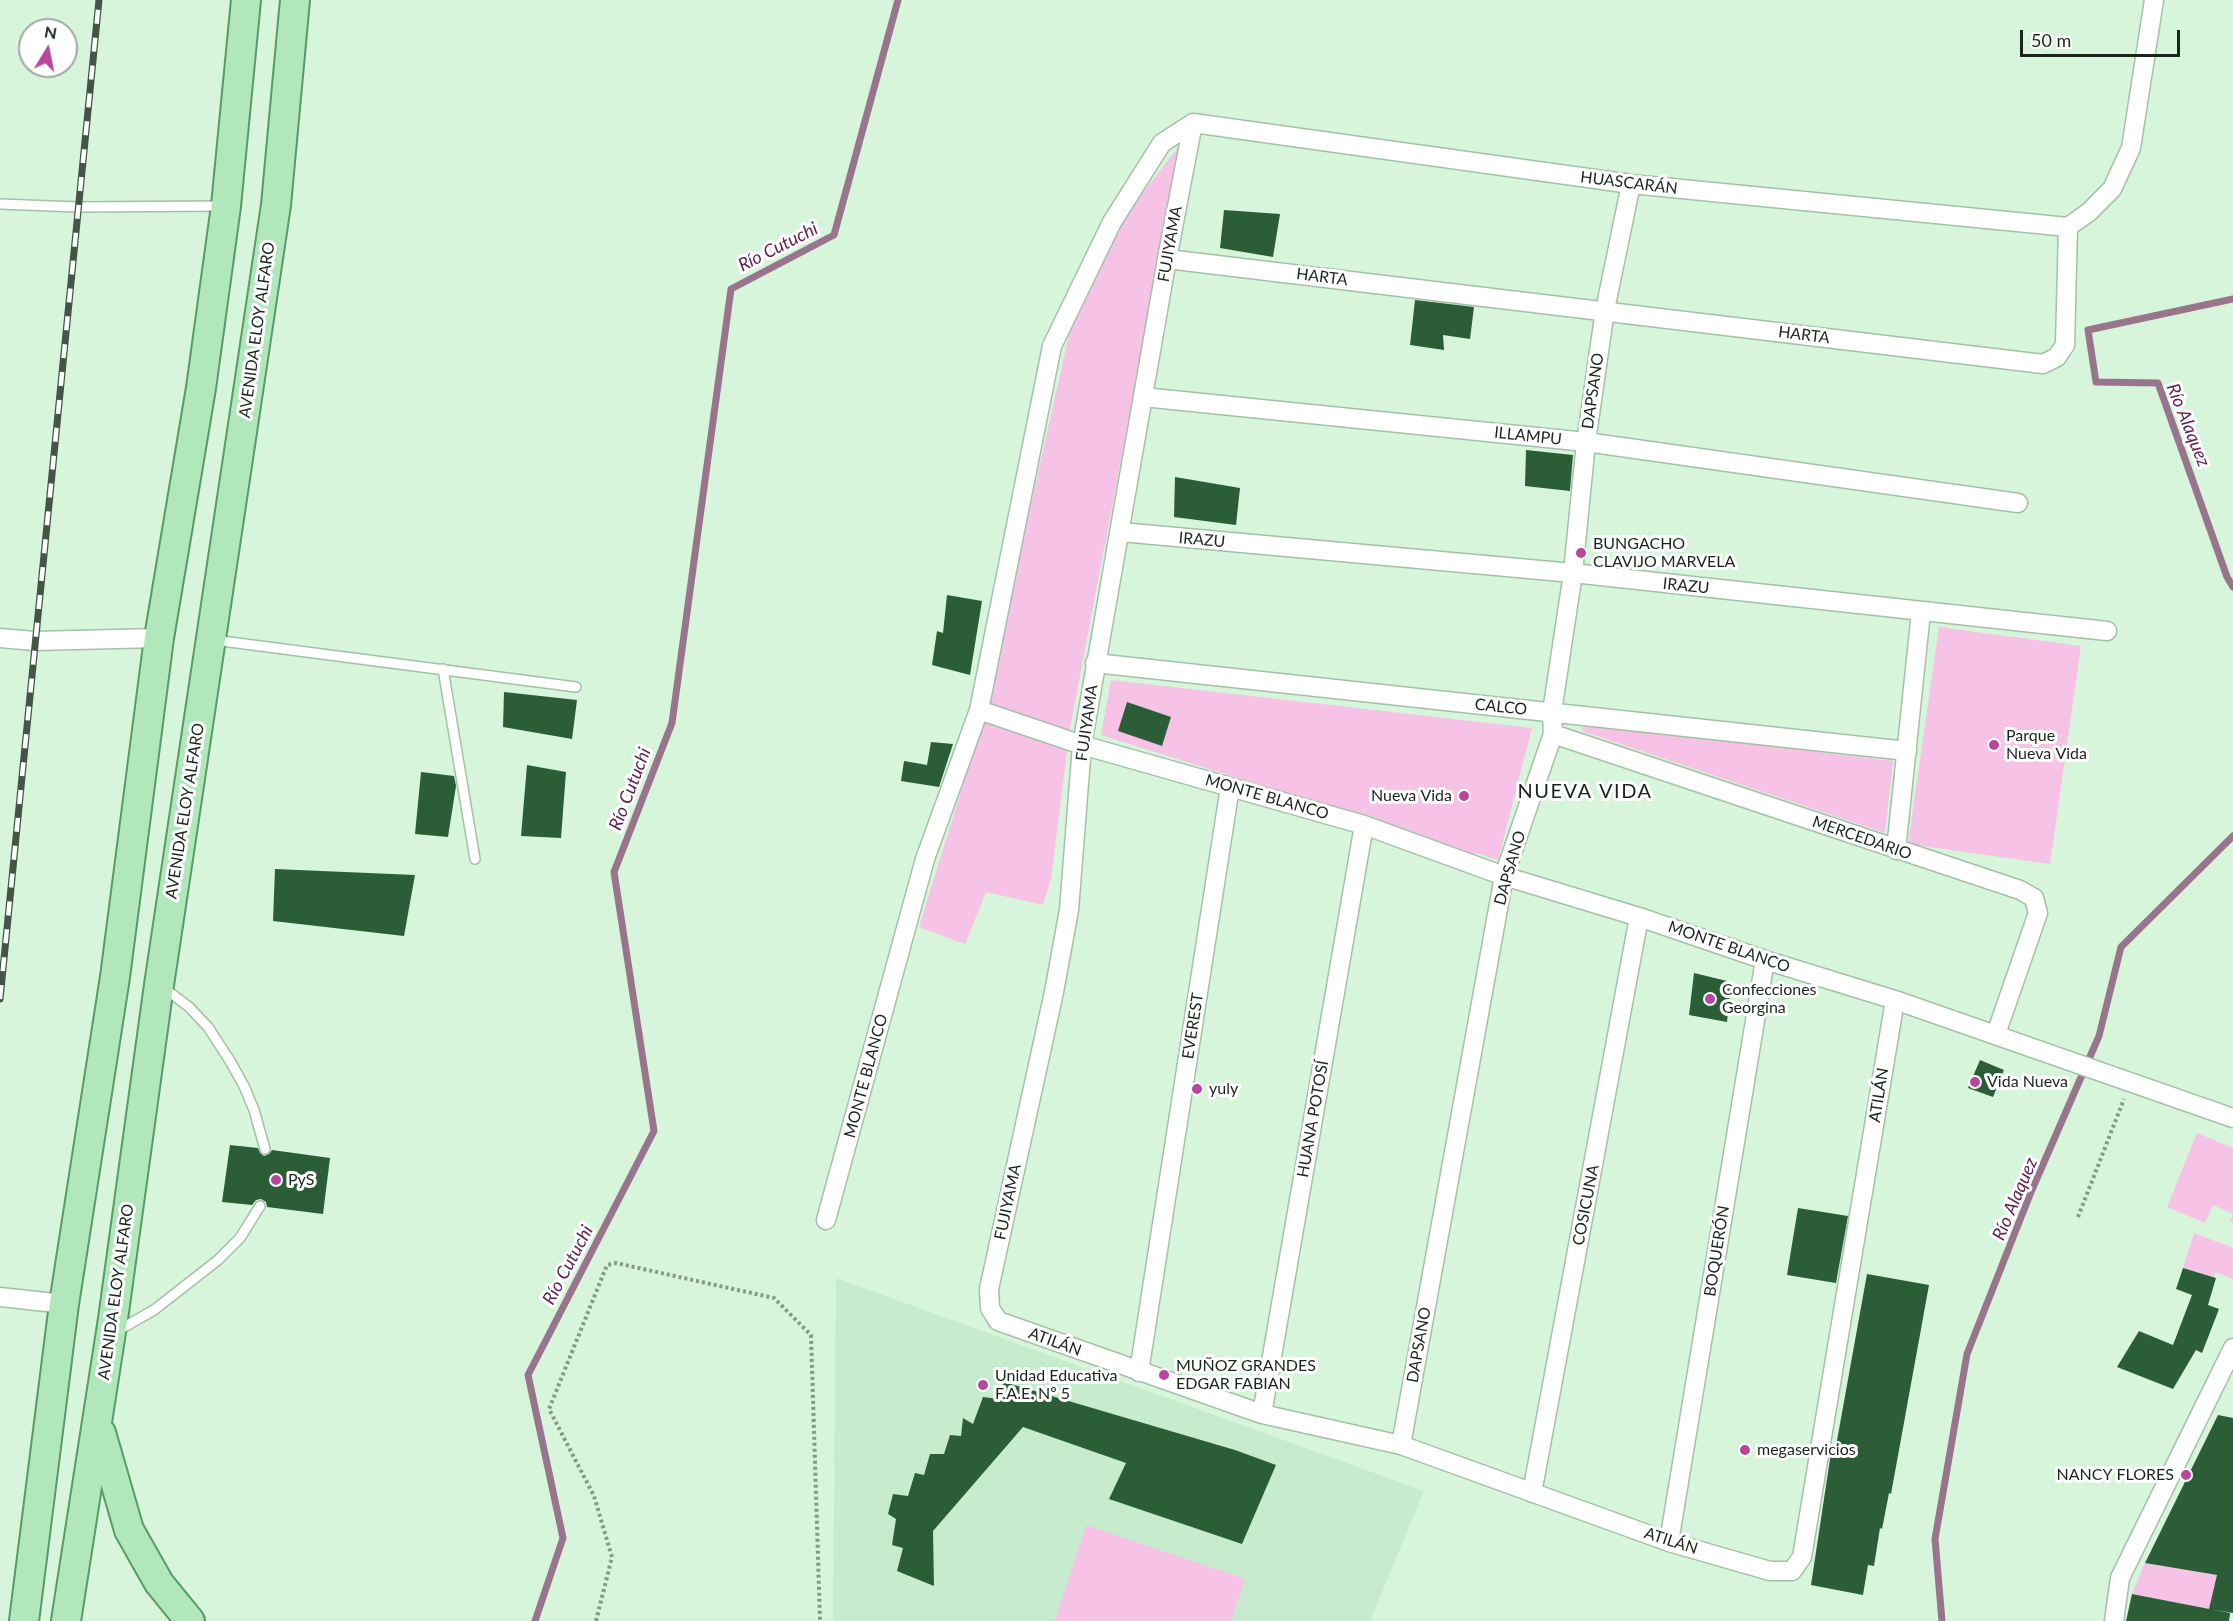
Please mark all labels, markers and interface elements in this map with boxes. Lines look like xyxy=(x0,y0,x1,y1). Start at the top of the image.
north arrow xyxy=(18,18,78,78)
scale bar xyxy=(2023,18,2184,56)
text: N xyxy=(43,21,59,42)
text: 50 m xyxy=(2031,29,2071,51)
street label: HUASCARÁN xyxy=(1579,168,1679,198)
street label: FUJIYAMA xyxy=(1154,204,1186,284)
water label: Río Cutuchi xyxy=(735,218,821,276)
street label: AVENIDA ELOY ALFARO xyxy=(235,241,279,419)
street label: HARTA xyxy=(1295,264,1349,290)
street label: HARTA xyxy=(1777,322,1831,348)
street label: DAPSANO xyxy=(1578,352,1608,430)
water label: Río Alaquez xyxy=(2162,380,2214,470)
street label: ILLAMPU xyxy=(1493,423,1563,449)
street label: IRAZU xyxy=(1178,528,1226,552)
place label: BUNGACHO CLAVIJO MARVELA xyxy=(1593,534,1735,572)
marker: BUNGACHO CLAVIJO MARVELA xyxy=(1574,546,1588,560)
street label: IRAZU xyxy=(1662,574,1710,598)
street label: FUJIYAMA xyxy=(1072,684,1102,762)
street label: CALCO xyxy=(1474,695,1528,719)
street label: AVENIDA ELOY ALFARO xyxy=(162,722,208,900)
place label: Parque Nueva Vida xyxy=(2006,726,2087,764)
marker: Parque Nueva Vida xyxy=(1987,738,2001,752)
water label: Río Cutuchi xyxy=(604,745,656,833)
street label: MONTE BLANCO xyxy=(1203,770,1331,824)
district label: NUEVA VIDA xyxy=(1517,780,1653,804)
place label: Nueva Vida xyxy=(1371,786,1452,806)
marker: Nueva Vida xyxy=(1457,789,1471,803)
street label: MERCEDARIO xyxy=(1810,812,1914,864)
street label: DAPSANO xyxy=(1490,829,1530,907)
street label: MONTE BLANCO xyxy=(1666,917,1792,977)
place label: Confecciones Georgina xyxy=(1722,980,1817,1018)
street label: EVEREST xyxy=(1178,992,1208,1060)
marker: Confecciones Georgina xyxy=(1703,992,1717,1006)
street label: MONTE BLANCO xyxy=(840,1012,892,1140)
street label: HUANA POTOSÍ xyxy=(1293,1059,1333,1179)
street label: ATILÁN xyxy=(1865,1066,1893,1124)
place label: Vida Nueva xyxy=(1987,1072,2068,1092)
marker: Vida Nueva xyxy=(1968,1075,1982,1089)
place label: yuly xyxy=(1209,1079,1238,1099)
marker: yuly xyxy=(1190,1082,1204,1096)
water label: Río Alaquez xyxy=(1988,1154,2042,1244)
street label: FUJIYAMA xyxy=(991,1162,1025,1242)
street label: COSICUNA xyxy=(1569,1163,1603,1247)
place label: PyS xyxy=(288,1170,314,1190)
marker: PyS xyxy=(269,1173,283,1187)
street label: AVENIDA ELOY ALFARO xyxy=(94,1203,138,1381)
street label: BOQUERÓN xyxy=(1700,1204,1734,1298)
water label: Río Cutuchi xyxy=(538,1222,598,1308)
street label: DAPSANO xyxy=(1403,1306,1435,1384)
street label: ATILÁN xyxy=(1026,1324,1084,1360)
place label: MUÑOZ GRANDES EDGAR FABIAN xyxy=(1176,1356,1316,1394)
place label: Unidad Educativa F.A.E. Nº 5 xyxy=(995,1366,1117,1404)
marker: MUÑOZ GRANDES EDGAR FABIAN xyxy=(1157,1368,1171,1382)
marker: Unidad Educativa F.A.E. Nº 5 xyxy=(976,1378,990,1392)
place label: megaservicios xyxy=(1757,1440,1856,1460)
marker: megaservicios xyxy=(1738,1443,1752,1457)
place label: NANCY FLORES xyxy=(2056,1465,2174,1485)
marker: NANCY FLORES xyxy=(2179,1468,2193,1482)
street label: ATILÁN xyxy=(1642,1523,1700,1559)

